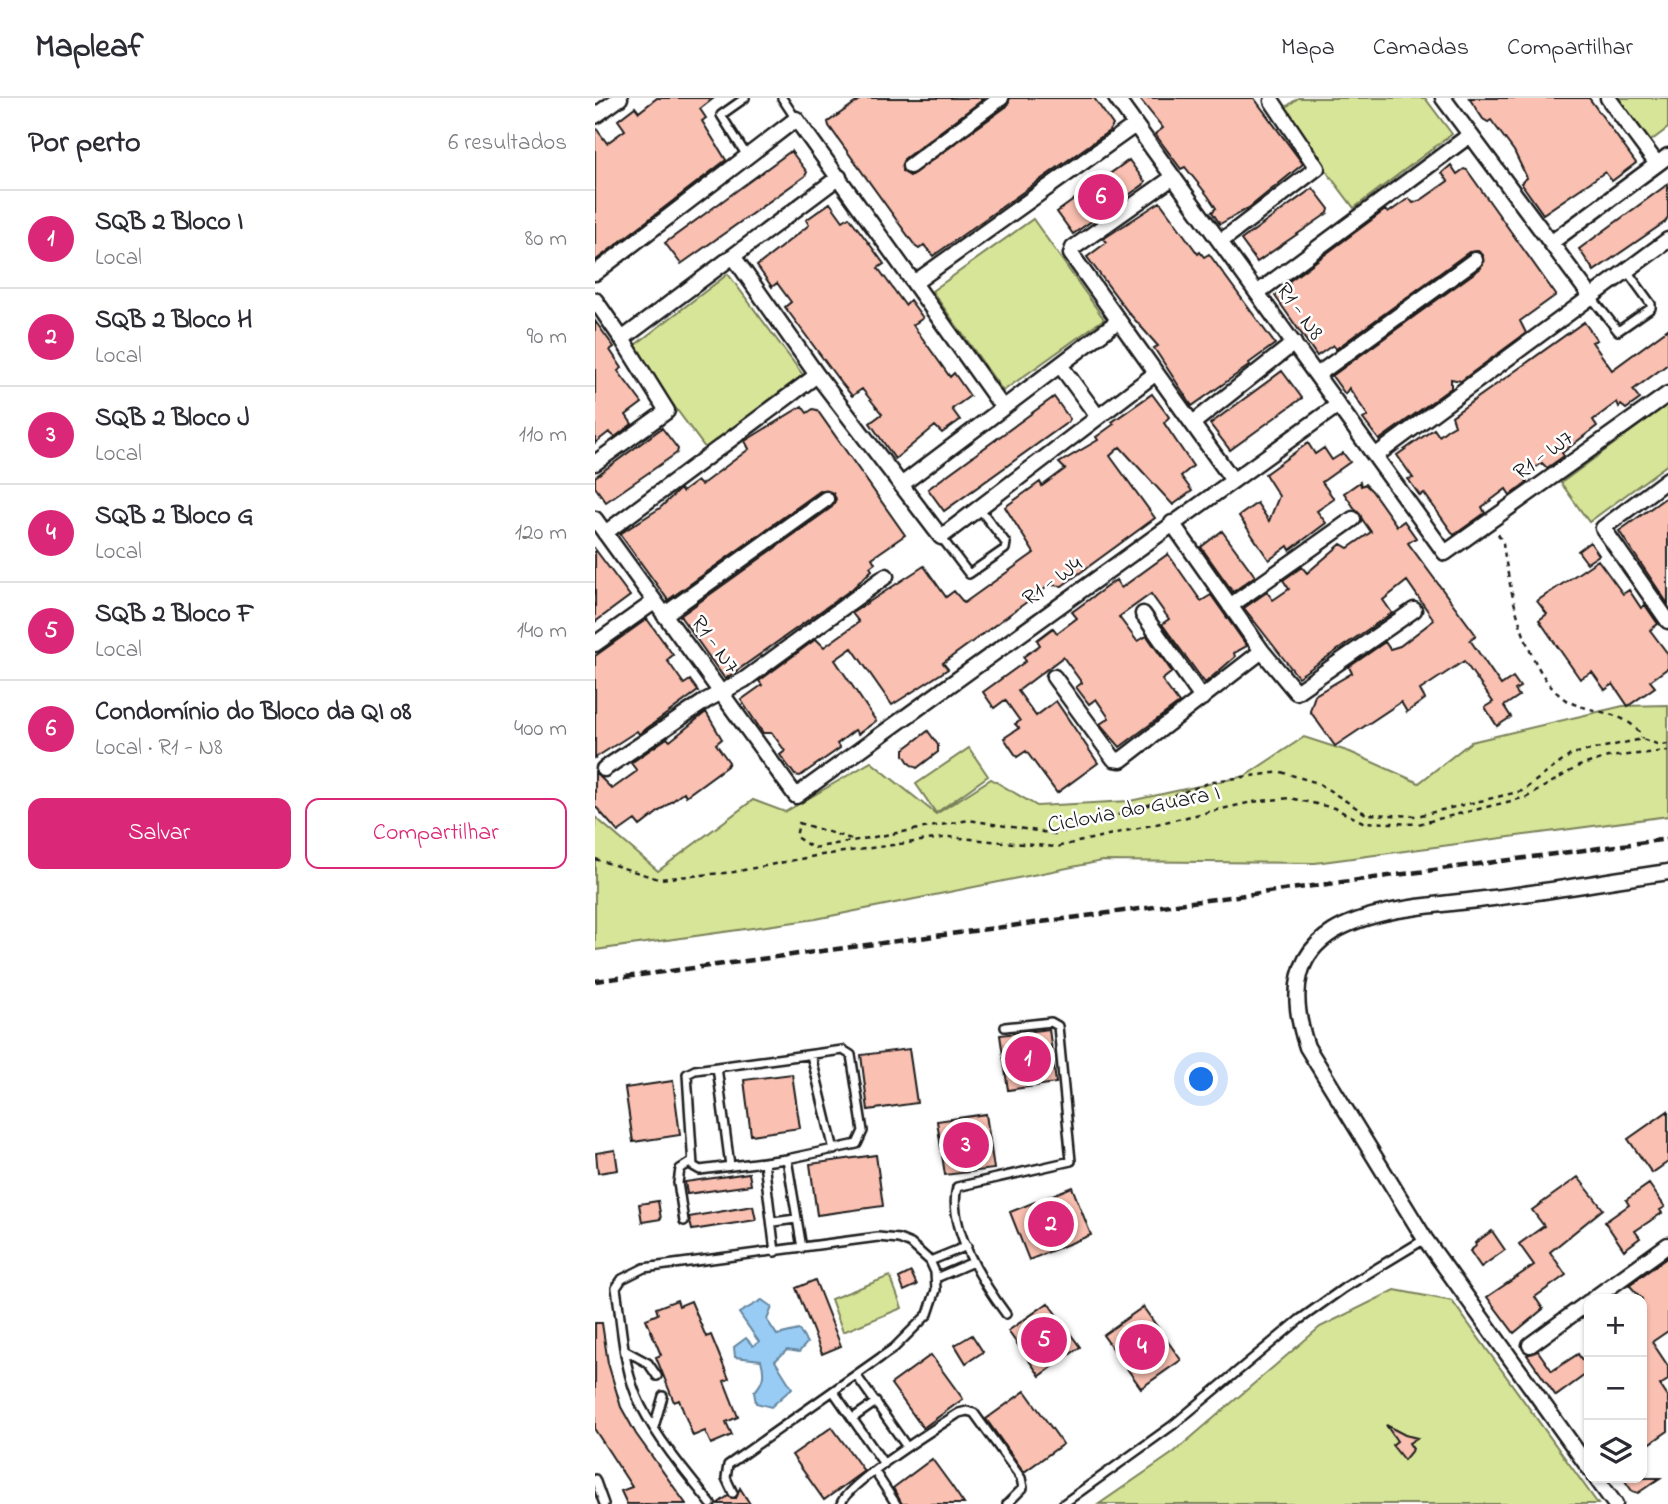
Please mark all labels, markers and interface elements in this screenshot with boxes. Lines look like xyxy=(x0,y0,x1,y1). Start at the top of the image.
text: Mapleaf xyxy=(35,24,143,72)
text: Mapa xyxy=(1281,31,1335,66)
text: Camadas xyxy=(1373,31,1469,66)
text: Compartilhar xyxy=(1507,31,1633,66)
text: Por perto xyxy=(28,122,141,166)
text: 6 resultados xyxy=(448,127,567,160)
pin: 6 xyxy=(1078,171,1124,223)
text: SQB 2 Bloco I xyxy=(95,204,243,242)
text: 1 xyxy=(47,223,55,256)
text: 80 m xyxy=(525,223,567,256)
text: Local xyxy=(95,242,142,275)
street label: R1 - N8 xyxy=(1267,276,1331,348)
text: SQB 2 Bloco H xyxy=(95,302,252,340)
text: 2 xyxy=(45,321,57,354)
text: 90 m xyxy=(527,321,567,354)
text: Local xyxy=(95,340,142,373)
text: SQB 2 Bloco J xyxy=(95,400,250,438)
text: 3 xyxy=(46,419,56,452)
text: 110 m xyxy=(519,419,567,452)
street label: R1 - W7 xyxy=(1507,423,1581,489)
text: Local xyxy=(95,438,142,471)
text: SQB 2 Bloco G xyxy=(95,498,254,536)
text: 4 xyxy=(46,517,56,550)
text: 120 m xyxy=(515,517,567,550)
text: Local xyxy=(95,536,142,569)
street label: R1 - W4 xyxy=(1016,549,1090,615)
text: SQB 2 Bloco F xyxy=(95,596,254,634)
street label: R1 - N7 xyxy=(681,609,747,681)
text: 5 xyxy=(44,615,58,648)
text: 140 m xyxy=(517,615,567,648)
text: Local xyxy=(95,634,142,667)
text: Condomínio do Bloco da QI 08 xyxy=(95,694,412,732)
text: 6 xyxy=(46,713,56,746)
text: 400 m xyxy=(514,713,567,746)
text: Local · R1 - N8 xyxy=(95,732,223,765)
street label: Ciclovia do Guara I xyxy=(1045,777,1223,843)
button: Salvar xyxy=(28,798,291,869)
button: Compartilhar xyxy=(305,798,567,869)
pin: 1 xyxy=(1005,1033,1051,1085)
your location xyxy=(1184,1062,1218,1096)
pin: 3 xyxy=(943,1119,989,1171)
pin: 2 xyxy=(1028,1198,1074,1250)
map controls xyxy=(1584,1294,1647,1483)
button: + xyxy=(1584,1294,1647,1357)
pin: 5 xyxy=(1021,1314,1067,1366)
pin: 4 xyxy=(1119,1321,1165,1373)
button: − xyxy=(1584,1357,1647,1420)
button: layers xyxy=(1584,1420,1647,1483)

